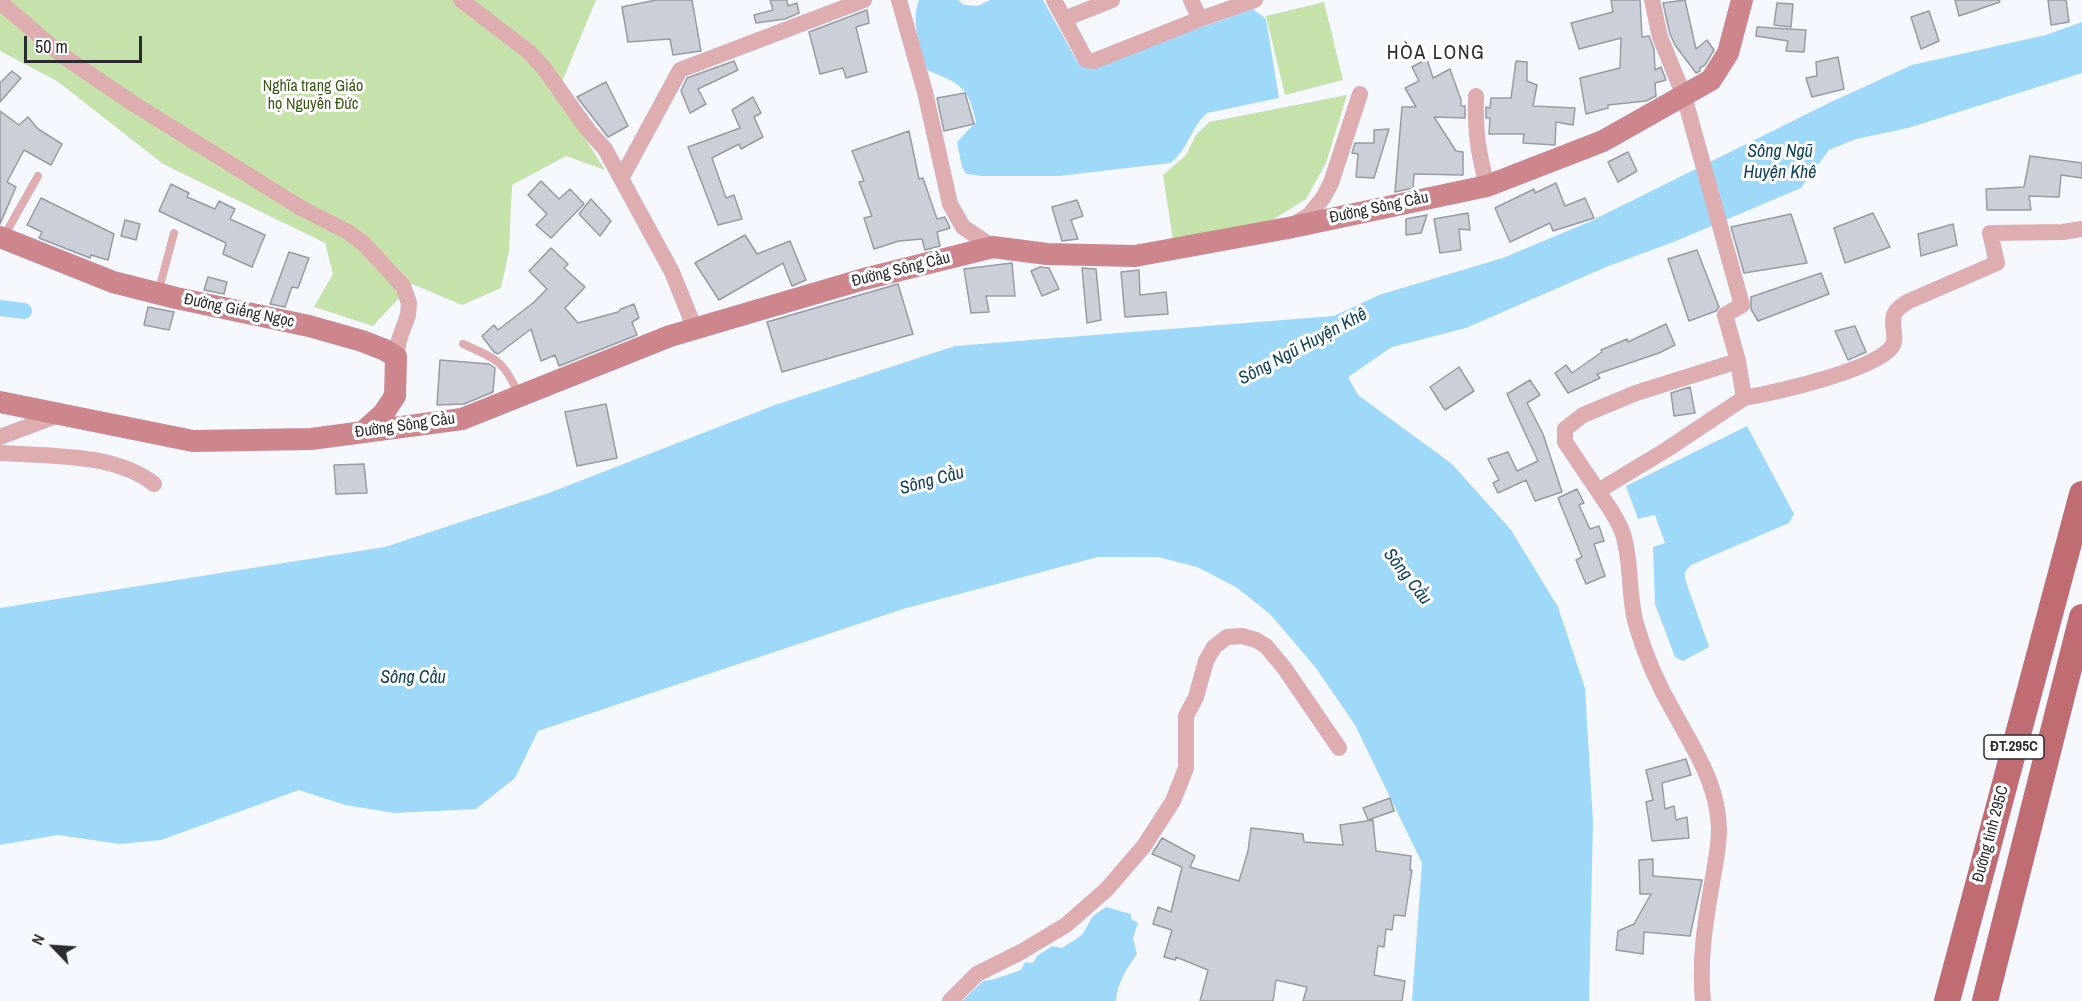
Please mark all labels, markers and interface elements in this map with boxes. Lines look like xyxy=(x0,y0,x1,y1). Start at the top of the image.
scale bar xyxy=(27,24,146,62)
text: 50 m xyxy=(35,34,68,59)
district label: HÒA LONG xyxy=(1387,42,1485,66)
park label: Nghĩa trang Giáo họ Nguyễn Đức xyxy=(263,77,363,115)
water label: Sông Ngũ Huyện Khê xyxy=(1743,141,1817,184)
street label: Đường Sông Cầu xyxy=(1328,188,1430,228)
street label: Đường Sông Cầu xyxy=(850,249,952,291)
street label: Đường Giếng Ngọc xyxy=(182,290,296,332)
water label: Sông Ngũ Huyện Khê xyxy=(1235,304,1371,390)
street label: Đường Sông Cầu xyxy=(354,409,456,443)
water label: Sông Cầu xyxy=(898,462,966,500)
water label: Sông Cầu xyxy=(1378,544,1436,610)
water label: Sông Cầu xyxy=(380,667,446,689)
road number: ĐT.295C xyxy=(1984,735,2044,759)
street label: Đường tỉnh 295C xyxy=(1969,784,2013,884)
north arrow xyxy=(24,917,84,977)
text: N xyxy=(26,930,50,948)

